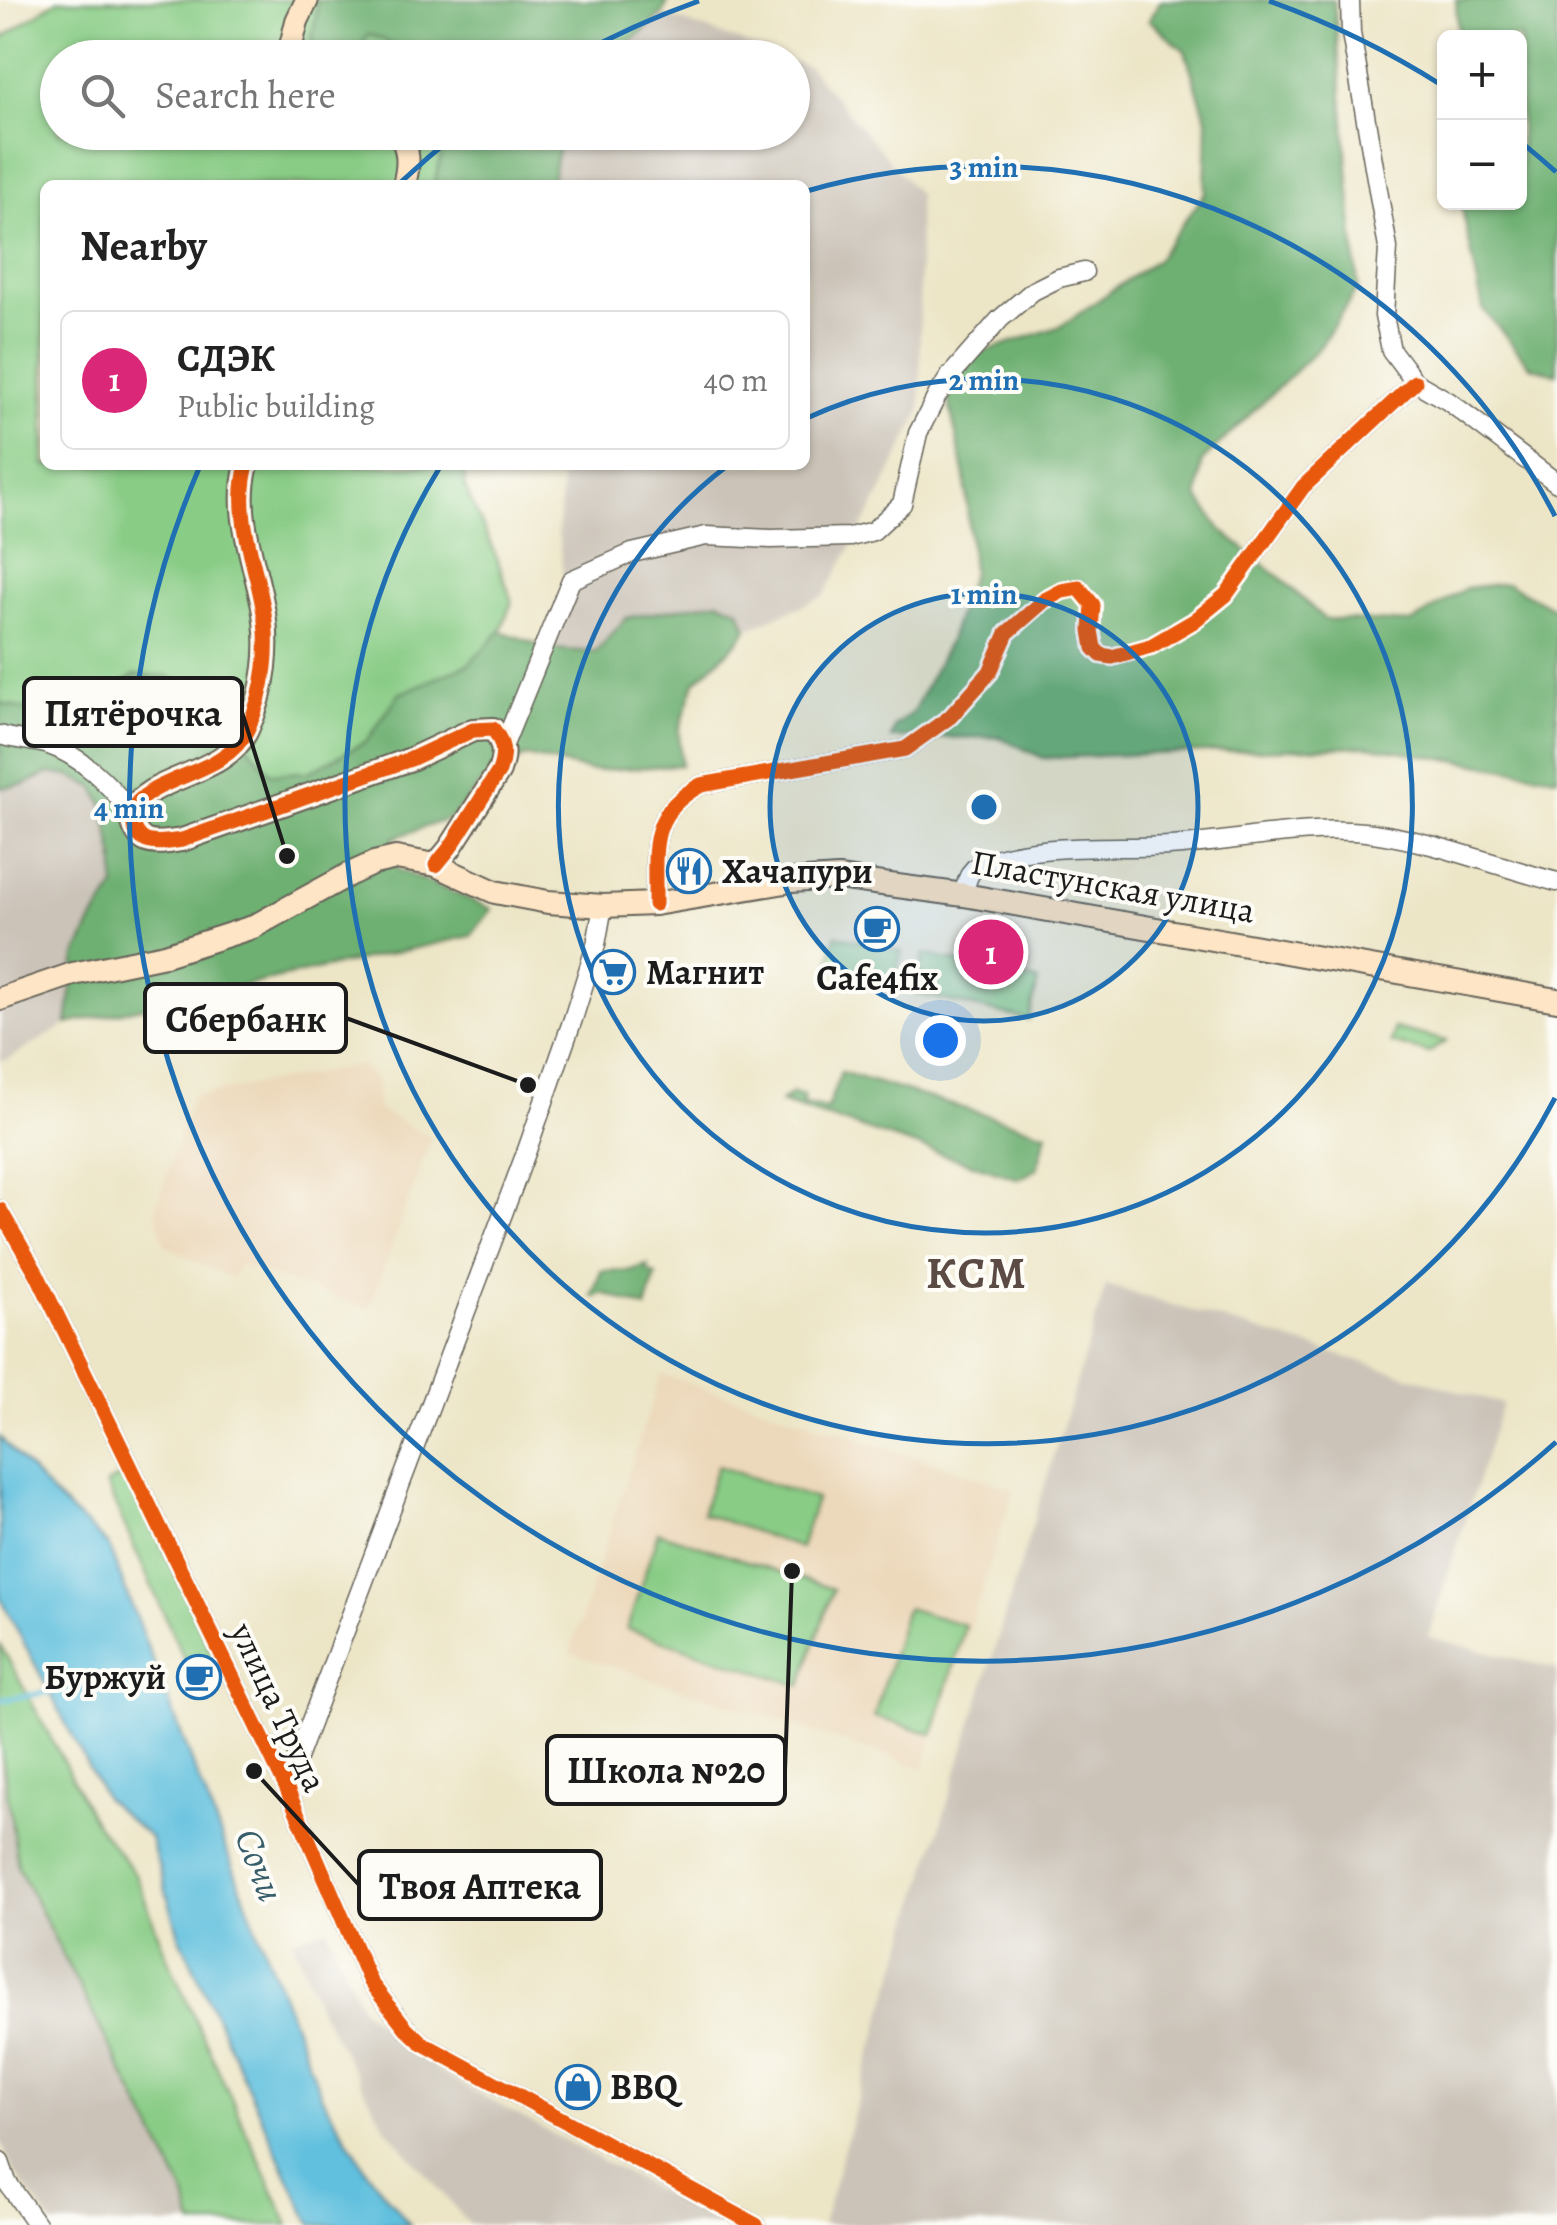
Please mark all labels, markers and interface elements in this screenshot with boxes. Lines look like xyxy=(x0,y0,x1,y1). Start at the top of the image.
map controls xyxy=(1437,30,1527,210)
button: + xyxy=(1437,30,1527,120)
search box xyxy=(40,40,810,150)
icon: search xyxy=(75,68,130,123)
text: Search here xyxy=(155,69,336,121)
button: − xyxy=(1437,120,1527,210)
text: 3 min xyxy=(950,147,1019,187)
text: Nearby xyxy=(80,217,207,274)
text: СДЭК xyxy=(177,332,275,384)
text: 1 xyxy=(109,358,120,402)
text: 40 m xyxy=(703,358,768,402)
text: 2 min xyxy=(949,360,1019,400)
text: Public building xyxy=(177,384,375,428)
text: 1 min xyxy=(951,574,1017,614)
callout: Пятёрочка xyxy=(24,678,242,746)
text: Пятёрочка xyxy=(44,687,223,739)
text: 4 min xyxy=(94,788,164,828)
centre of rings xyxy=(966,789,1002,825)
street label: Пластунская улица xyxy=(967,837,1259,935)
place label: Хачапури xyxy=(722,847,873,895)
restaurant icon: Хачапури xyxy=(666,848,712,894)
cafe icon: Cafe4fix xyxy=(854,906,900,952)
pin: 1 xyxy=(958,914,1024,990)
place label: Магнит xyxy=(646,948,764,996)
supermarket icon: Магнит xyxy=(590,949,636,995)
place label: Cafe4fix xyxy=(816,954,938,1002)
callout: Сбербанк xyxy=(145,984,346,1052)
text: Сбербанк xyxy=(165,993,327,1045)
your location xyxy=(915,1015,966,1066)
district label: КСМ xyxy=(926,1242,1028,1304)
street label: улица Труда xyxy=(218,1614,339,1799)
place label: Буржуй xyxy=(44,1653,166,1701)
cafe icon: Буржуй xyxy=(176,1654,222,1700)
callout: Школа №20 xyxy=(547,1736,785,1804)
text: Школа №20 xyxy=(567,1744,765,1796)
water label: Сочи xyxy=(222,1821,298,1909)
callout: Твоя Аптека xyxy=(359,1851,601,1919)
text: Твоя Аптека xyxy=(379,1860,582,1912)
place label: BBQ xyxy=(610,2063,683,2111)
shop icon: BBQ xyxy=(555,2064,601,2110)

